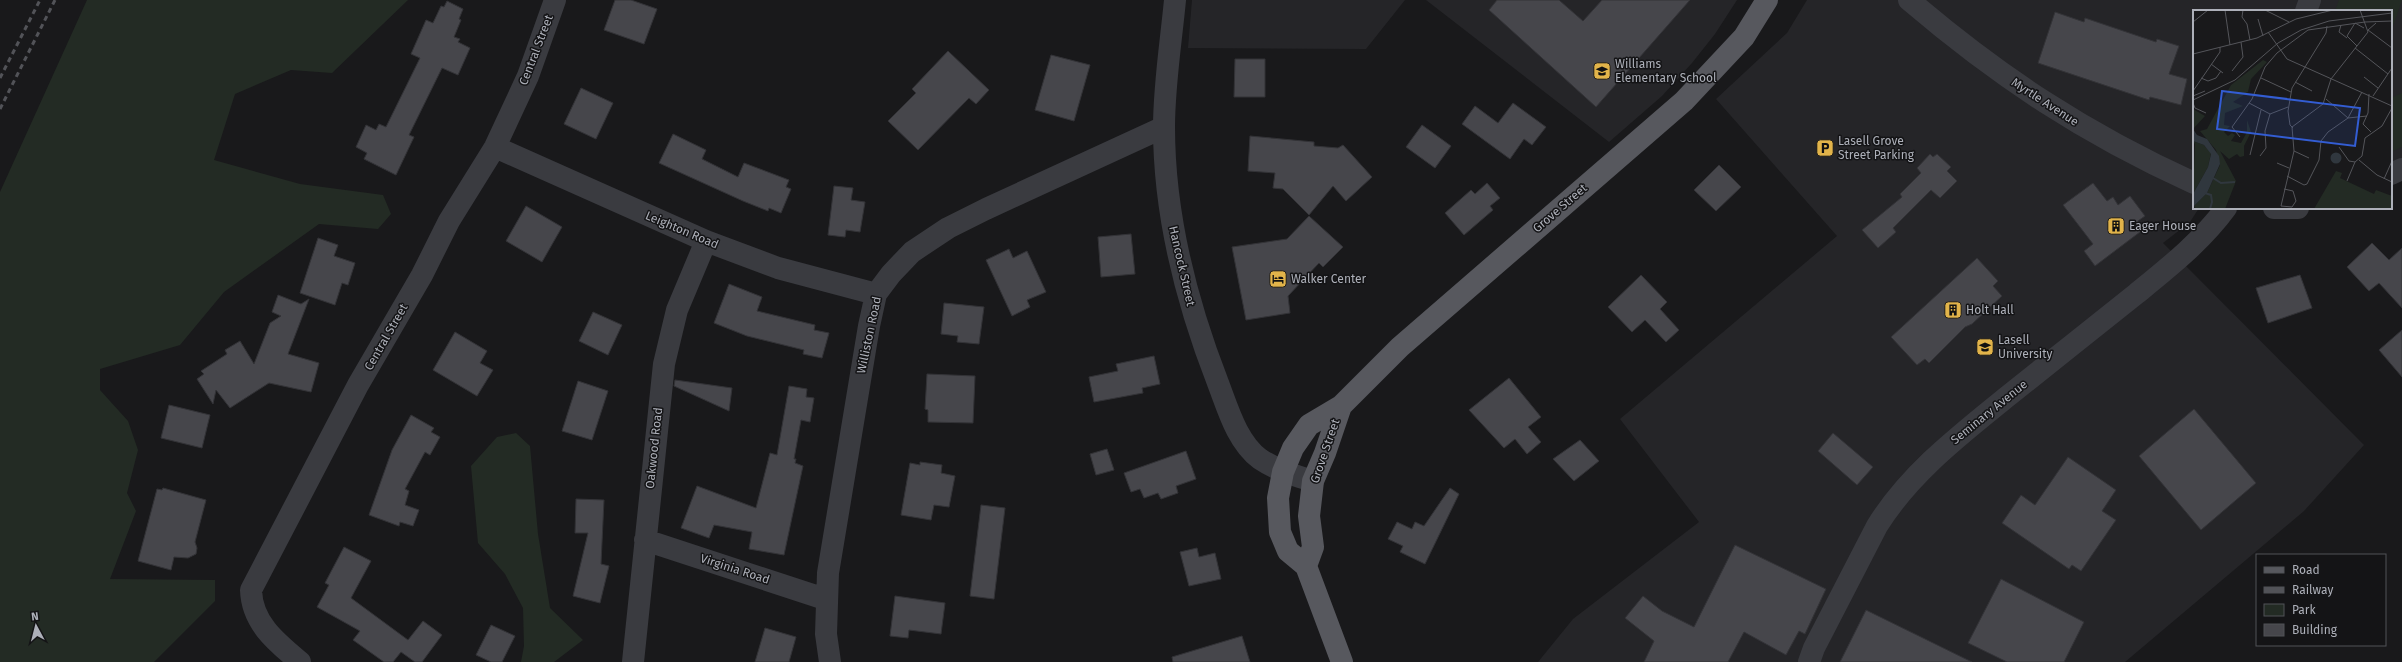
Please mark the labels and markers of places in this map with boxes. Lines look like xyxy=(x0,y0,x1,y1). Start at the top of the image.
place label: Williams Elementary School xyxy=(1615,57,1717,85)
school or university icon: Williams Elementary School xyxy=(1592,61,1612,81)
place label: Lasell Grove Street Parking xyxy=(1838,134,1915,162)
parking icon: Lasell Grove Street Parking xyxy=(1815,138,1835,158)
building icon: Eager House xyxy=(2106,216,2126,236)
place label: Eager House xyxy=(2129,219,2196,233)
hotel icon: Walker Center xyxy=(1268,269,1288,289)
place label: Walker Center xyxy=(1291,272,1367,286)
building icon: Holt Hall xyxy=(1943,300,1963,320)
place label: Holt Hall xyxy=(1966,303,2014,317)
place label: Lasell University xyxy=(1998,333,2052,361)
school or university icon: Lasell University xyxy=(1975,337,1995,357)

